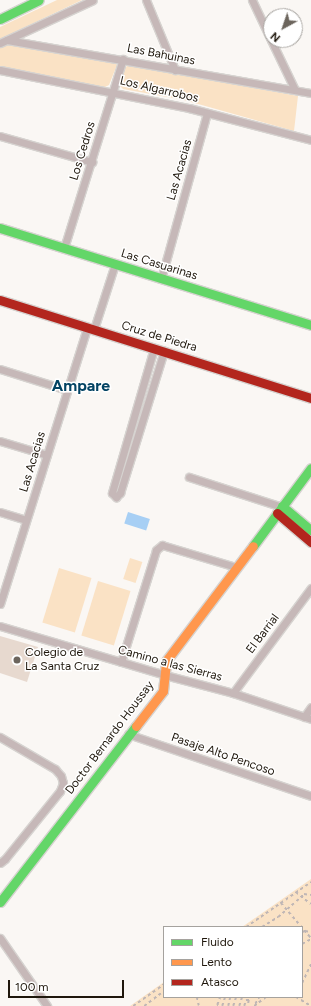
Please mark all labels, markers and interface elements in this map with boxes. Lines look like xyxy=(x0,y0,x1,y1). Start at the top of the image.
north arrow xyxy=(263,8,303,48)
text: N xyxy=(268,29,283,45)
street label: Las Bahuinas xyxy=(126,41,196,69)
street label: Los Algarrobos xyxy=(118,74,200,106)
street label: Los Cedros xyxy=(67,120,99,182)
street label: Las Acacias xyxy=(164,138,196,202)
street label: Las Casuarinas xyxy=(119,247,199,283)
street label: Cruz de Piedra xyxy=(119,319,199,355)
district label: Ampare xyxy=(52,376,110,396)
street label: Las Acacias xyxy=(17,430,49,494)
street label: El Barrial xyxy=(243,611,283,657)
street label: Camino a las Sierras xyxy=(116,643,224,685)
place label: Colegio de La Santa Cruz xyxy=(25,646,99,674)
marker: Colegio de La Santa Cruz xyxy=(12,655,22,665)
street label: Doctor Bernardo Houssay xyxy=(63,679,157,797)
street label: Pasaje Alto Pencoso xyxy=(169,731,277,779)
legend xyxy=(163,926,303,998)
text: Fluido xyxy=(201,935,234,949)
text: Lento xyxy=(201,955,232,969)
scale bar xyxy=(10,972,126,998)
text: Atasco xyxy=(201,975,239,989)
text: 100 m xyxy=(15,980,49,994)

